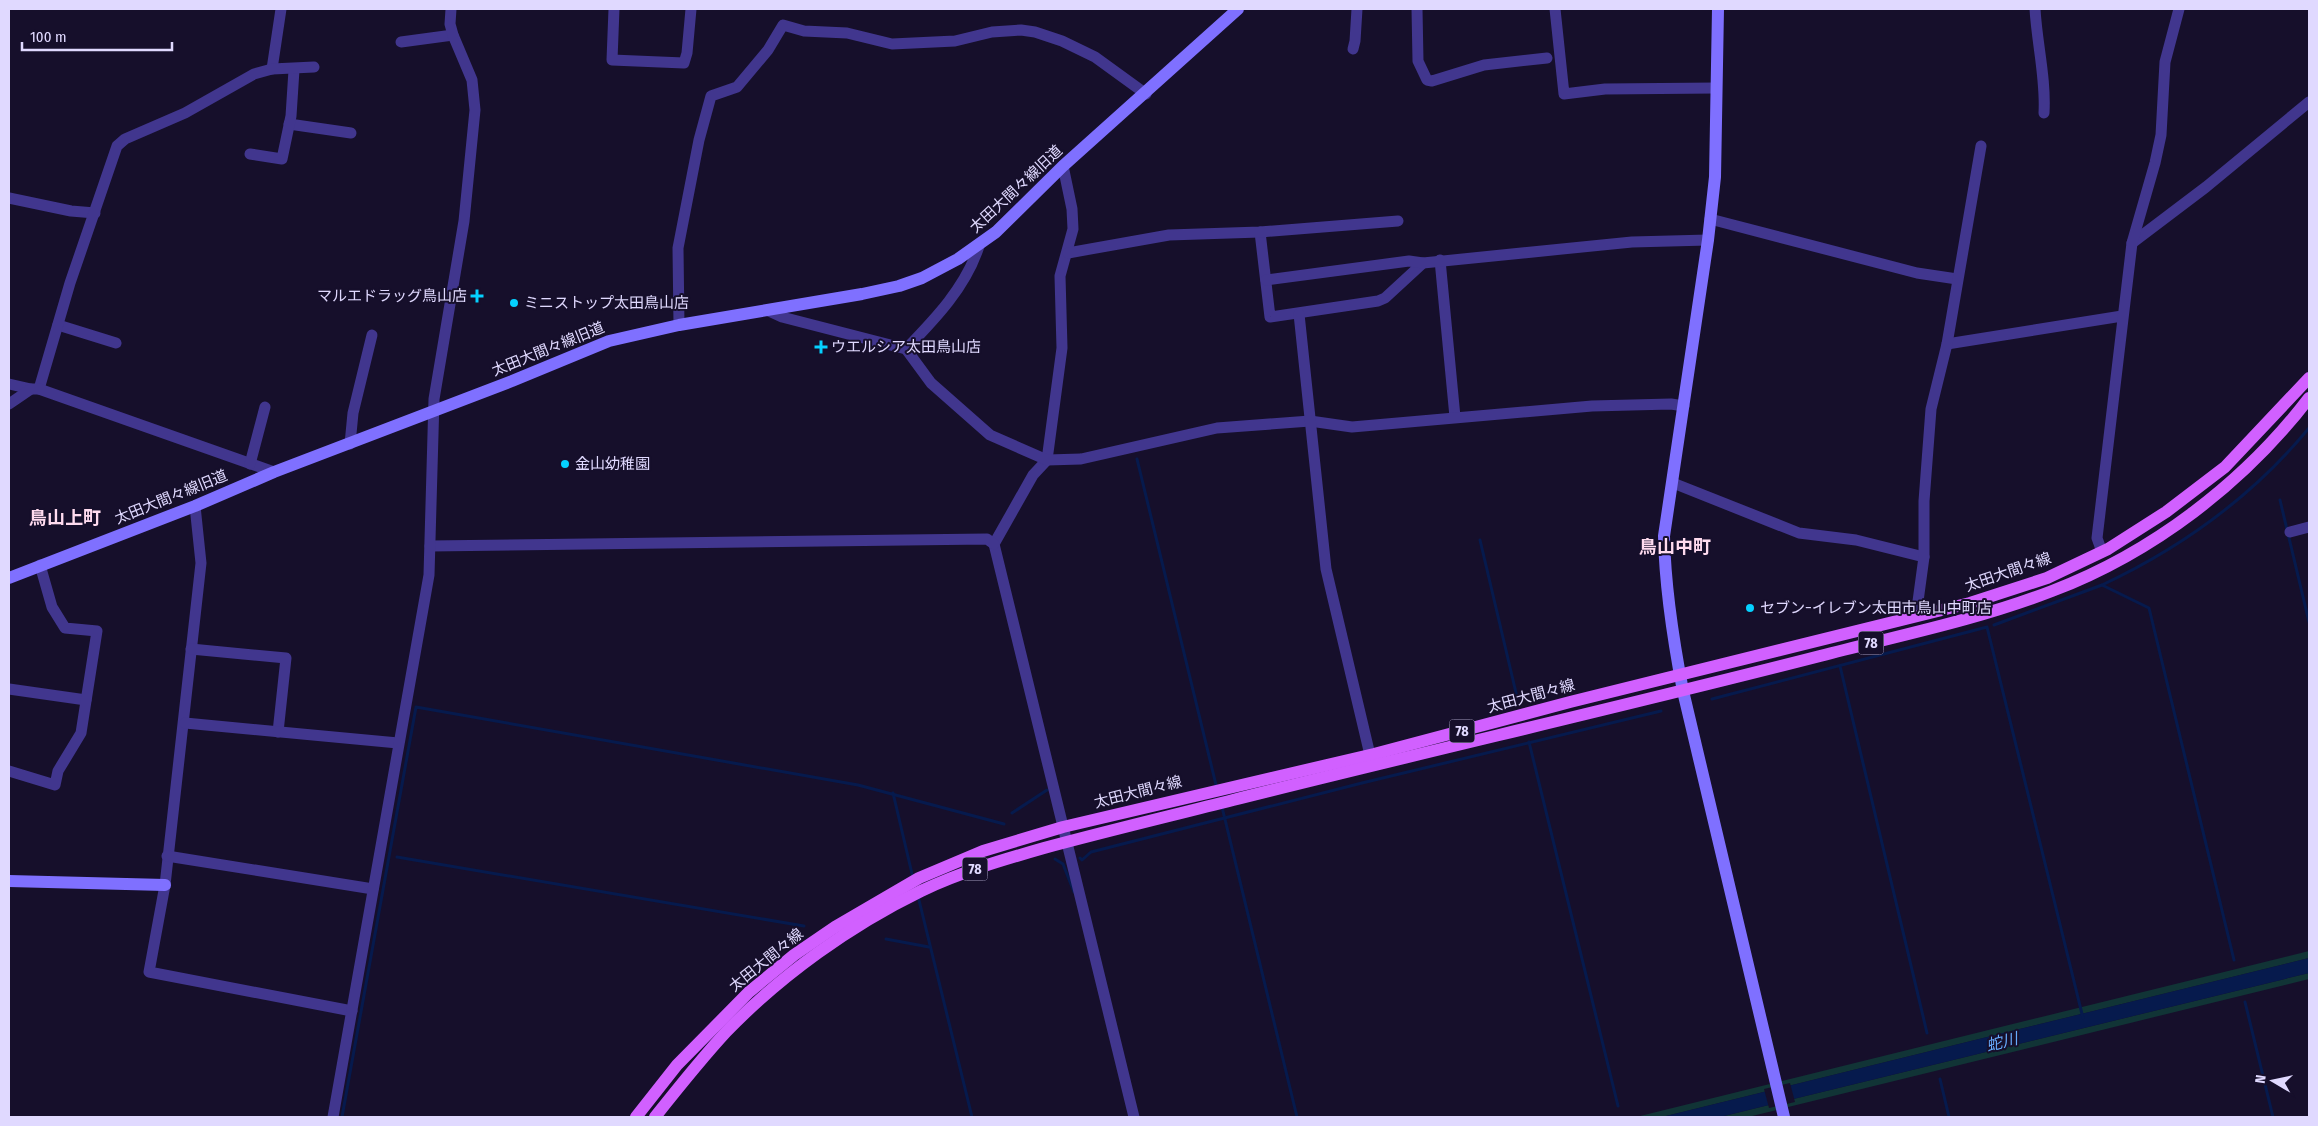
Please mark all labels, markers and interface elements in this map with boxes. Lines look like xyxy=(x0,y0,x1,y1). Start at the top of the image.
scale bar xyxy=(22,20,172,52)
text: 100 m xyxy=(30,28,67,46)
street label: 太田大間々線旧道 xyxy=(966,141,1066,237)
place label: マルエドラッグ鳥山店 xyxy=(317,287,467,305)
marker: マルエドラッグ鳥山店 xyxy=(471,290,483,302)
place label: ミニストップ太田鳥山店 xyxy=(524,294,689,312)
marker: ミニストップ太田鳥山店 xyxy=(508,297,520,309)
street label: 太田大間々線旧道 xyxy=(489,318,607,380)
place label: ウエルシア太田鳥山店 xyxy=(831,338,981,356)
marker: ウエルシア太田鳥山店 xyxy=(815,341,827,353)
place label: 金山幼稚園 xyxy=(575,455,650,473)
marker: 金山幼稚園 xyxy=(559,458,571,470)
street label: 太田大間々線旧道 xyxy=(112,466,230,528)
district label: 鳥山上町 xyxy=(29,507,101,529)
district label: 鳥山中町 xyxy=(1639,536,1711,558)
street label: 太田大間々線 xyxy=(1963,549,2053,595)
place label: セブン−イレブン太田市鳥山中町店 xyxy=(1760,599,1992,617)
marker: セブン−イレブン太田市鳥山中町店 xyxy=(1744,602,1756,614)
road number: 78 xyxy=(1858,632,1884,654)
street label: 太田大間々線 xyxy=(1485,676,1577,716)
road number: 78 xyxy=(1450,719,1474,742)
street label: 太田大間々線 xyxy=(1092,772,1184,812)
road number: 78 xyxy=(962,858,988,881)
street label: 太田大間々線 xyxy=(725,925,807,995)
water label: 蛇川 xyxy=(1984,1028,2022,1055)
north arrow xyxy=(2248,1056,2298,1106)
text: N xyxy=(2252,1074,2270,1085)

